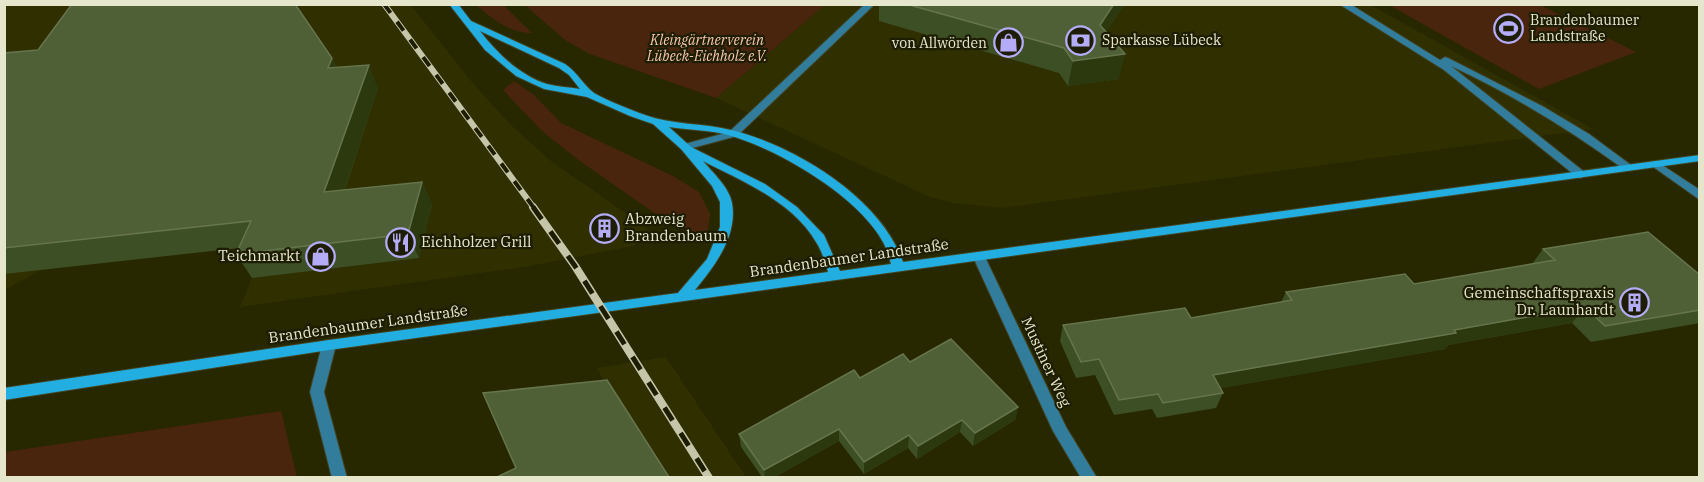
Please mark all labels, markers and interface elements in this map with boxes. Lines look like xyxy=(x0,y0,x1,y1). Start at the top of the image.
place label: Brandenbaumer Landstraße xyxy=(1530,11,1640,45)
sports icon: Brandenbaumer Landstraße xyxy=(1493,12,1525,44)
bank icon: Sparkasse Lübeck xyxy=(1065,24,1097,56)
shop icon: von Allwörden xyxy=(992,27,1024,59)
park label: Kleingärtnerverein Lübeck-Eichholz e.V. xyxy=(646,31,767,65)
place label: Sparkasse Lübeck xyxy=(1102,31,1222,49)
place label: von Allwörden xyxy=(892,34,987,52)
place label: Abzweig Brandenbaum xyxy=(625,209,727,245)
building icon: Abzweig Brandenbaum xyxy=(588,212,620,244)
restaurant icon: Eichholzer Grill xyxy=(384,226,416,258)
place label: Eichholzer Grill xyxy=(421,232,532,251)
street label: Brandenbaumer Landstraße xyxy=(748,234,950,281)
shop icon: Teichmarkt xyxy=(305,240,337,272)
place label: Teichmarkt xyxy=(218,246,300,265)
place label: Gemeinschaftspraxis Dr. Launhardt xyxy=(1464,283,1614,319)
building icon: Gemeinschaftspraxis Dr. Launhardt xyxy=(1619,286,1651,318)
street label: Brandenbaumer Landstraße xyxy=(267,300,469,347)
street label: Mustiner Weg xyxy=(1017,314,1076,410)

